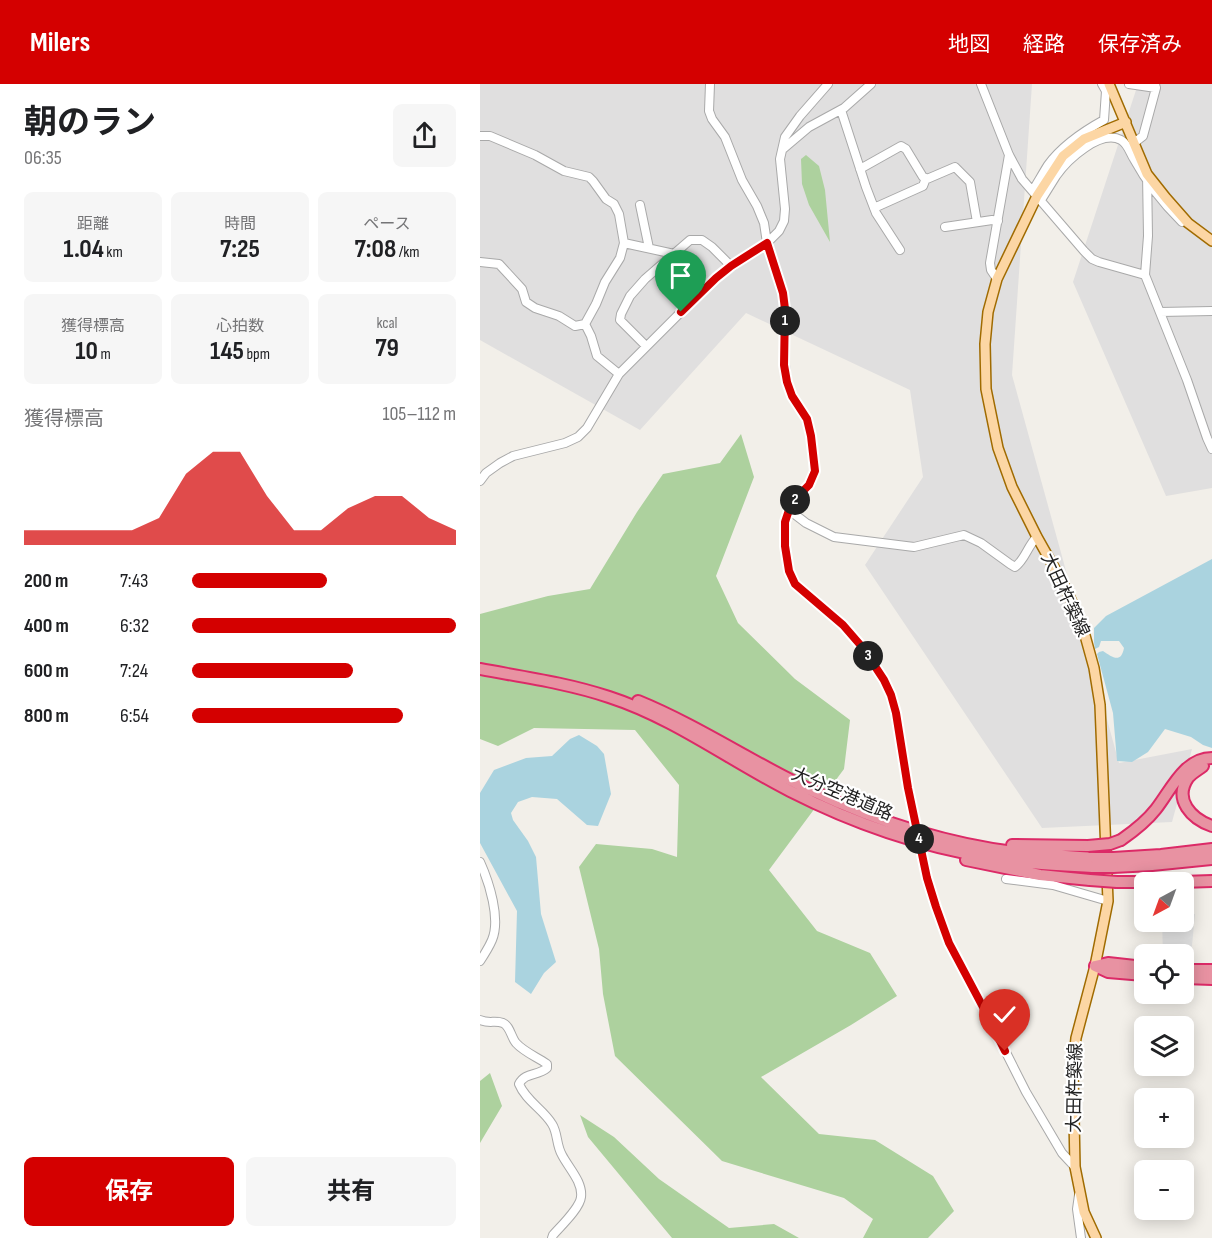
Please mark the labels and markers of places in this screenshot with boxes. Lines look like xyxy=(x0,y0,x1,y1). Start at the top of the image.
pin xyxy=(655,250,706,312)
pin: 1 xyxy=(770,306,800,336)
pin: 2 xyxy=(780,485,810,515)
pin: 3 xyxy=(853,641,883,671)
pin: 4 xyxy=(904,824,934,854)
pin xyxy=(979,989,1030,1051)

